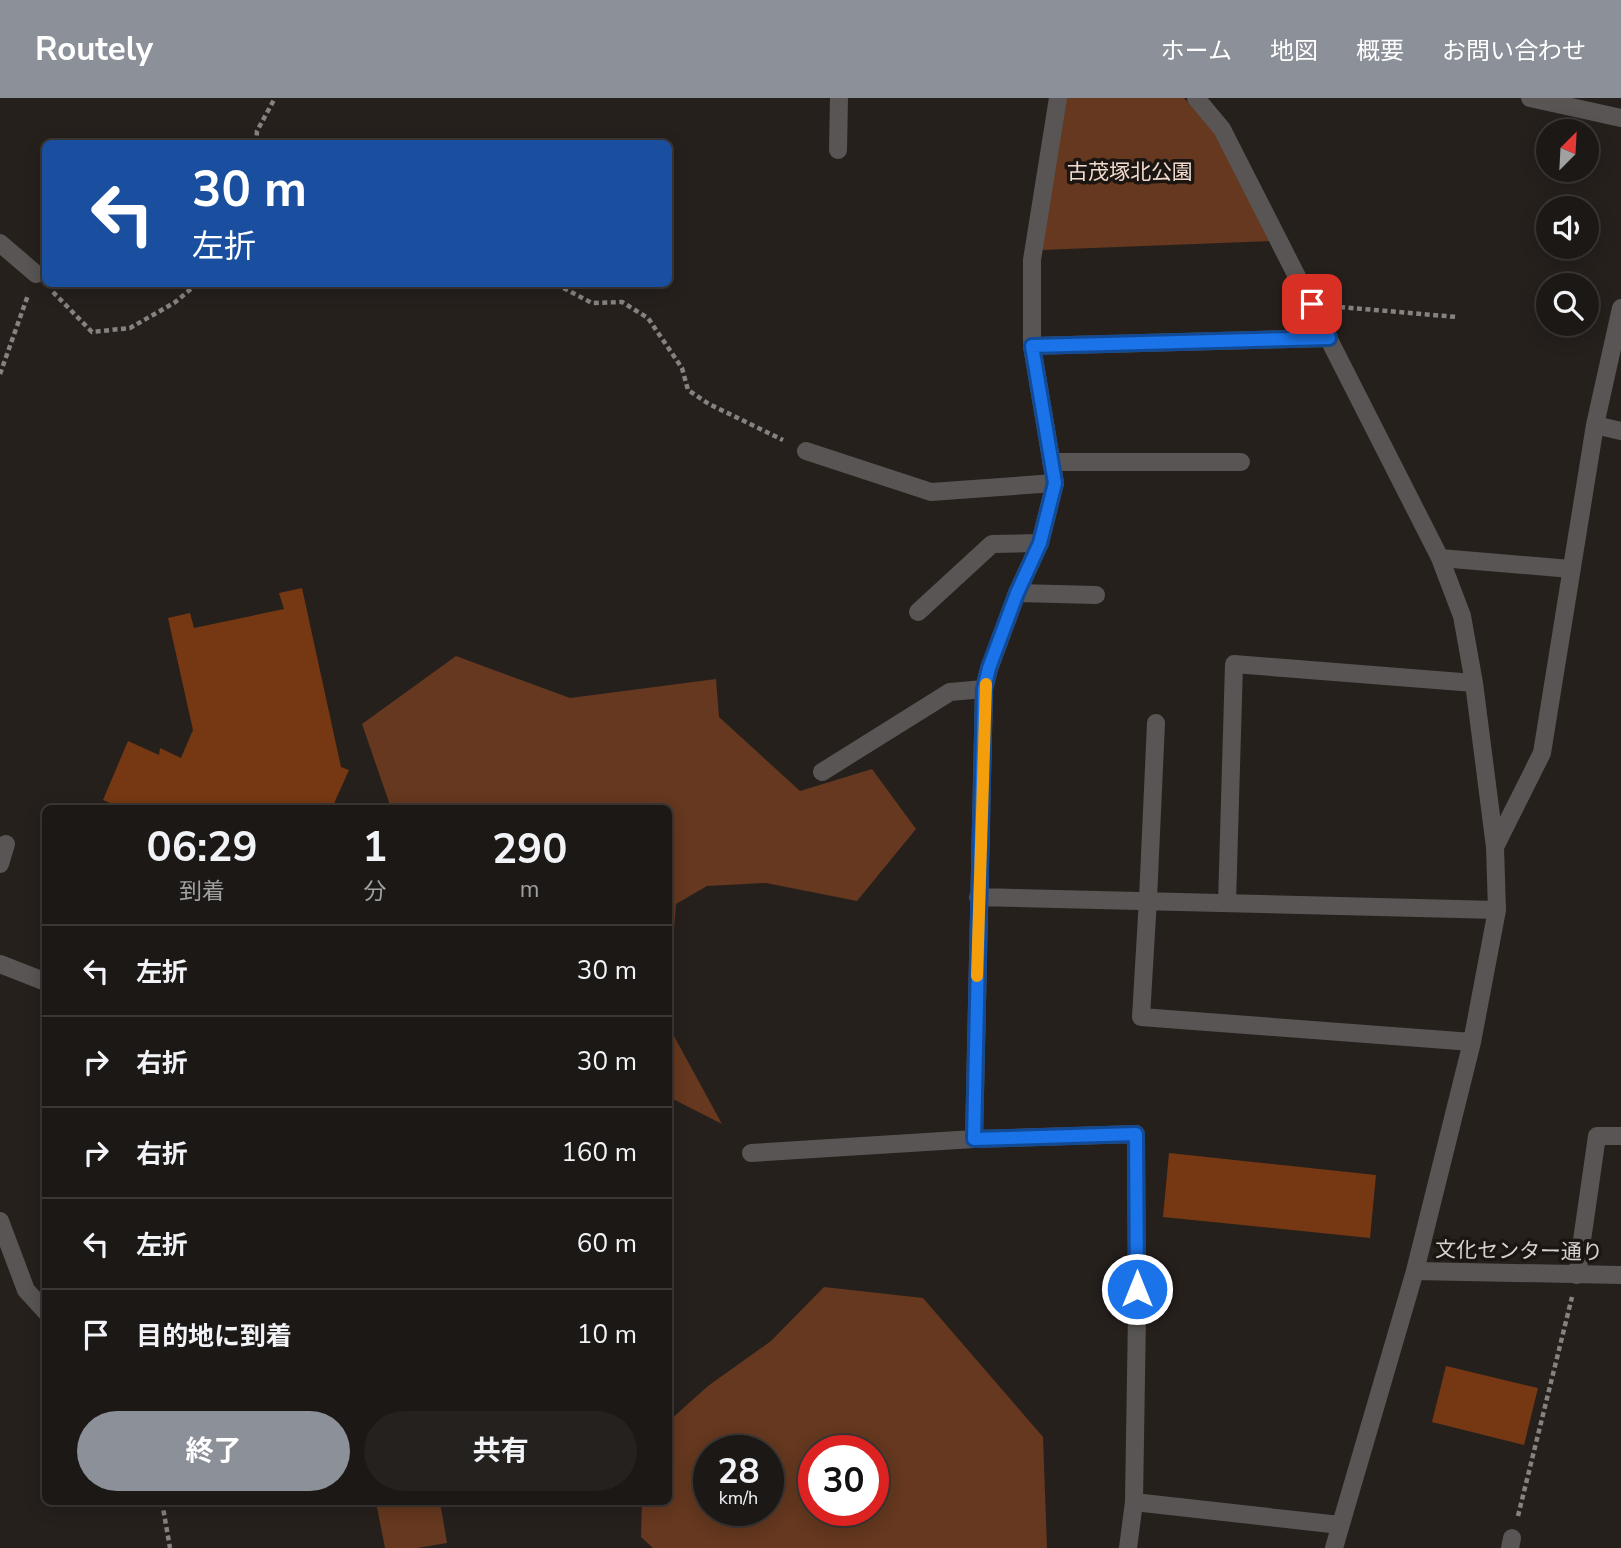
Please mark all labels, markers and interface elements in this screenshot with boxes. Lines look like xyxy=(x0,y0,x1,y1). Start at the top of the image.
text: Routely xyxy=(35,27,153,72)
text: ホーム xyxy=(1161,35,1232,67)
text: 地図 xyxy=(1270,35,1318,67)
text: 概要 xyxy=(1356,35,1404,67)
text: お問い合わせ xyxy=(1442,35,1586,67)
north arrow xyxy=(1536,119,1600,182)
map controls xyxy=(1536,119,1599,336)
text: 30 m xyxy=(192,156,307,223)
park label: 古茂塚北公園 xyxy=(1067,158,1193,186)
icon: left xyxy=(77,168,168,259)
button: sound xyxy=(1536,196,1599,259)
text: 左折 xyxy=(192,225,256,268)
button: search xyxy=(1536,273,1599,336)
pin xyxy=(1282,274,1342,334)
icon: arrive xyxy=(1293,285,1331,323)
text: 06:29 xyxy=(146,819,258,876)
text: 1 xyxy=(362,819,387,876)
text: 290 xyxy=(492,821,567,878)
text: m xyxy=(520,874,540,905)
text: 到着 xyxy=(179,876,225,907)
text: 分 xyxy=(363,876,386,907)
icon: left xyxy=(77,952,115,990)
text: 30 m xyxy=(577,953,637,988)
text: 左折 xyxy=(136,955,188,990)
icon: right xyxy=(77,1043,115,1081)
text: 30 m xyxy=(577,1044,637,1079)
text: 右折 xyxy=(136,1046,188,1081)
icon: right xyxy=(77,1134,115,1172)
text: 160 m xyxy=(561,1135,637,1170)
text: 右折 xyxy=(136,1137,188,1172)
icon: left xyxy=(77,1225,115,1263)
text: 60 m xyxy=(577,1226,637,1261)
text: 左折 xyxy=(136,1228,188,1263)
street label: 文化センター通り xyxy=(1435,1236,1603,1266)
position arrow xyxy=(1100,1252,1174,1326)
icon: arrive xyxy=(77,1316,115,1354)
text: 10 m xyxy=(577,1317,637,1352)
text: 目的地に到着 xyxy=(136,1319,292,1354)
button: 終了 xyxy=(77,1411,350,1491)
button: 共有 xyxy=(364,1411,637,1491)
speed limit sign: 30 xyxy=(798,1435,889,1526)
text: 28 xyxy=(717,1448,760,1495)
text: km/h xyxy=(719,1486,758,1510)

